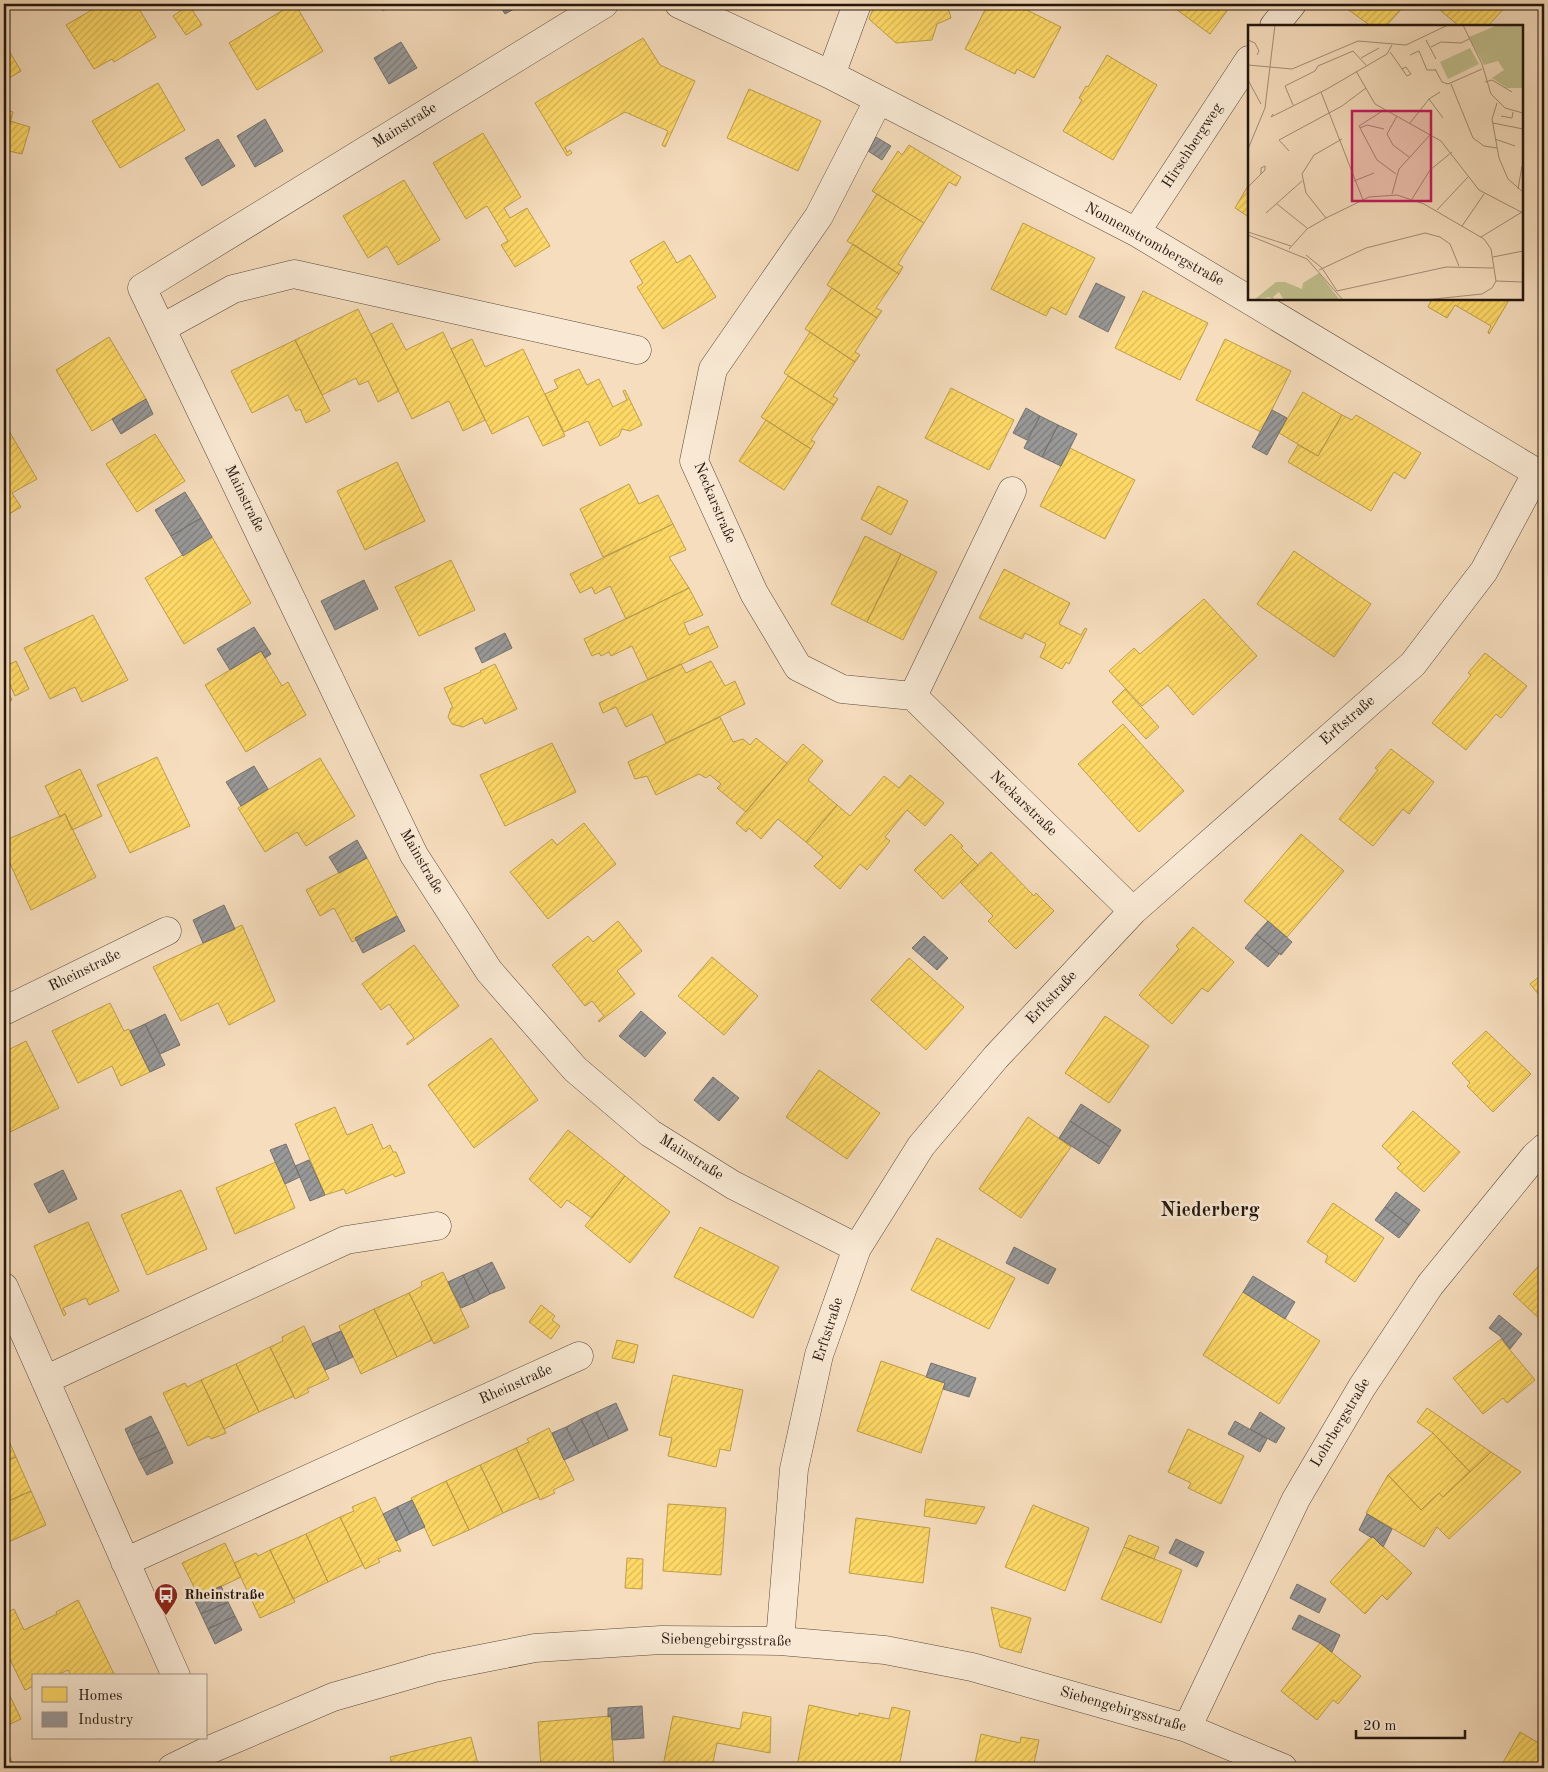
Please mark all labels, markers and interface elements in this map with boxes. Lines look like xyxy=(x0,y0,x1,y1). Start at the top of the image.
inset map xyxy=(1248,25,1523,300)
street label: Mainstraße xyxy=(370,100,440,152)
street label: Hirschbergweg xyxy=(1160,101,1226,191)
street label: Nonnenstrombergstraße xyxy=(1082,201,1226,290)
street label: Neckarstraße xyxy=(690,460,738,546)
street label: Mainstraße xyxy=(221,463,267,535)
street label: Erftstraße xyxy=(1318,693,1378,749)
street label: Neckarstraße xyxy=(987,769,1059,839)
street label: Mainstraße xyxy=(396,827,446,897)
street label: Rheinstraße xyxy=(47,947,123,995)
street label: Erftstraße xyxy=(1024,968,1080,1028)
street label: Mainstraße xyxy=(656,1132,726,1184)
district label: Niederberg xyxy=(1160,1201,1260,1221)
street label: Erftstraße xyxy=(812,1296,846,1364)
street label: Rheinstraße xyxy=(477,1362,555,1408)
street label: Lohrbergstraße xyxy=(1309,1376,1373,1470)
bus stop icon: Rheinstraße xyxy=(153,1582,179,1616)
place label: Rheinstraße xyxy=(184,1588,265,1603)
street label: Siebengebirgsstraße xyxy=(661,1632,791,1650)
legend xyxy=(32,1674,208,1740)
street label: Siebengebirgsstraße xyxy=(1058,1685,1188,1735)
text: Homes xyxy=(78,1689,123,1704)
scale bar xyxy=(1356,1707,1464,1739)
text: Industry xyxy=(78,1713,134,1728)
text: 20 m xyxy=(1363,1719,1397,1734)

